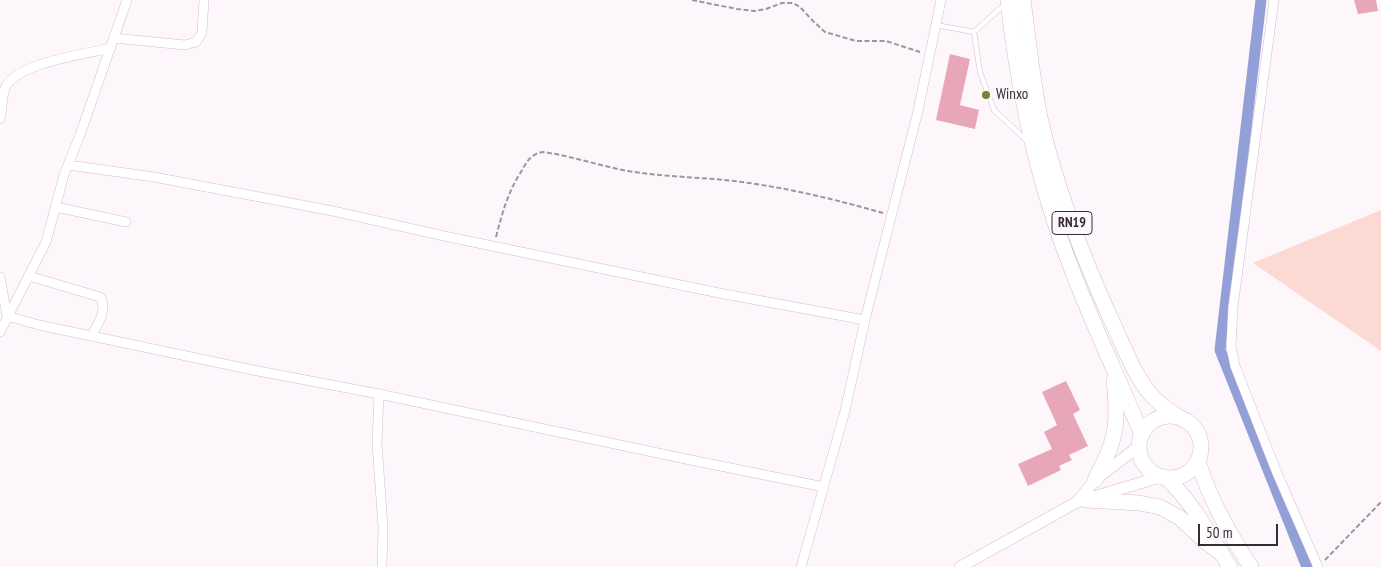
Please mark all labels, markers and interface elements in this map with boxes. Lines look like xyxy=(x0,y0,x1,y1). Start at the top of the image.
place label: Winxo xyxy=(996,86,1028,104)
marker: Winxo xyxy=(980,89,992,101)
road number: RN19 xyxy=(1052,212,1092,234)
scale bar xyxy=(1201,514,1281,546)
text: 50 m xyxy=(1206,523,1232,542)

